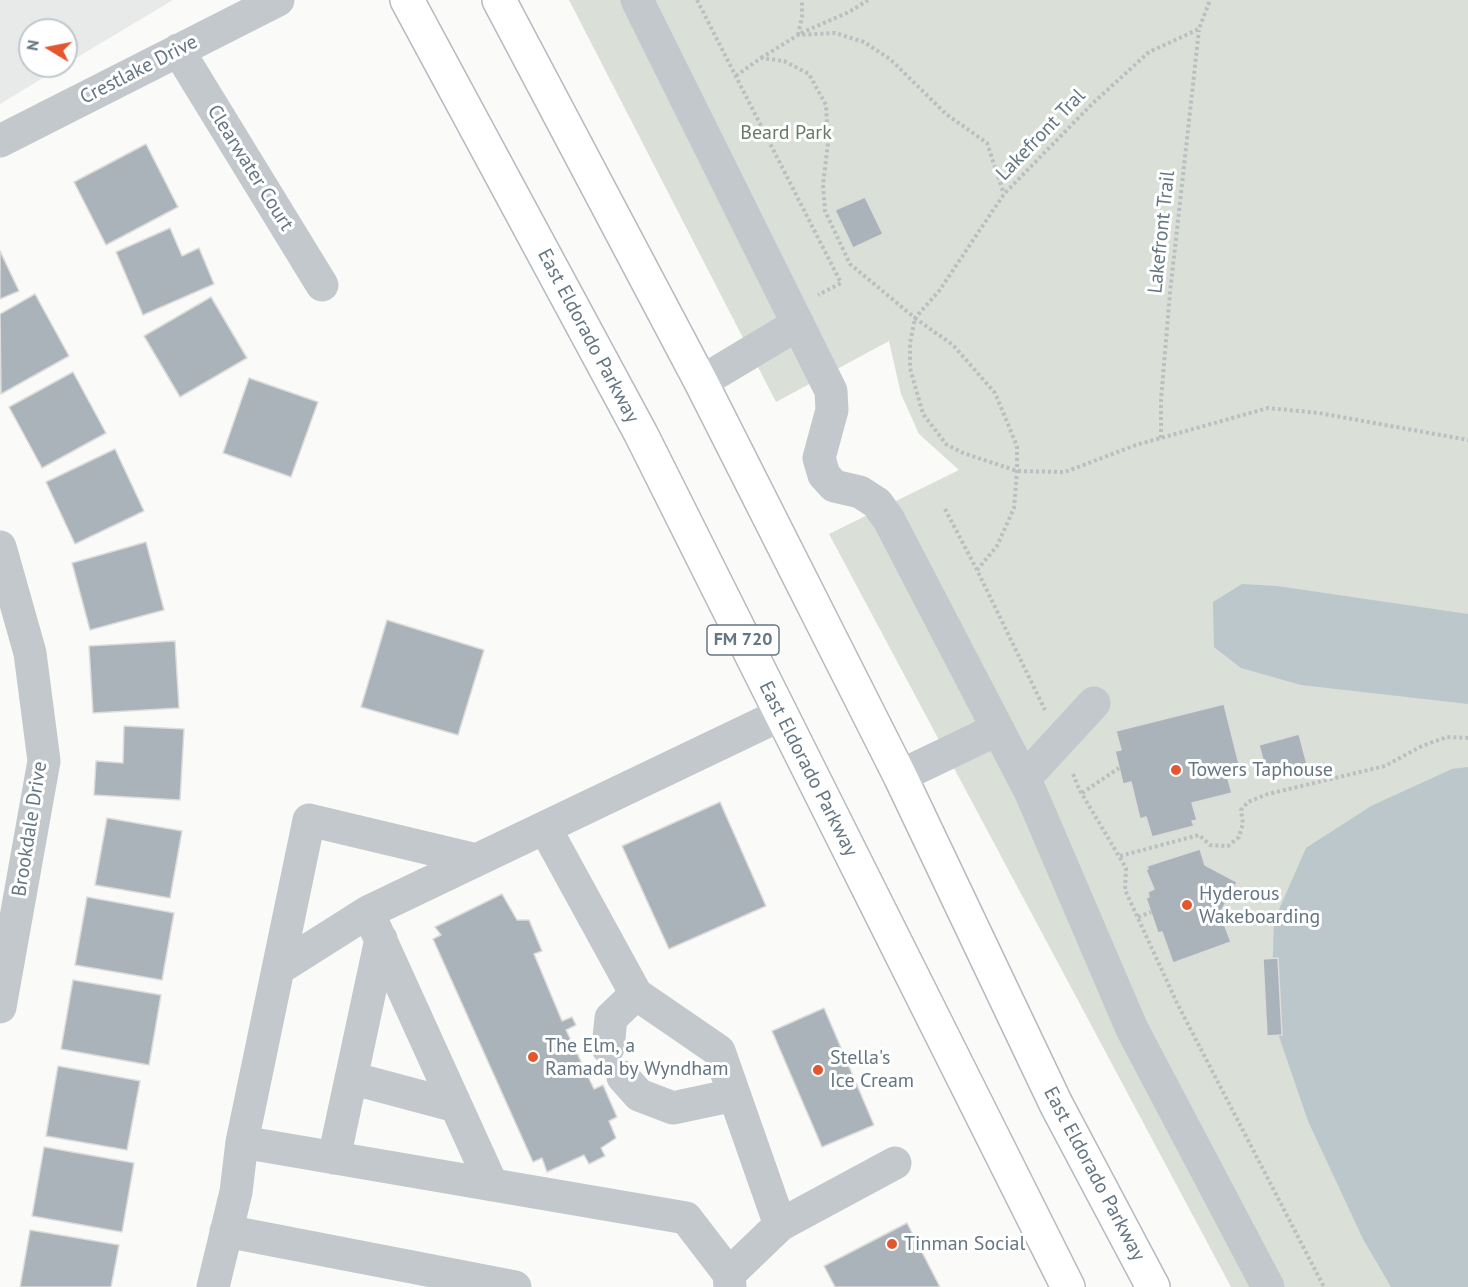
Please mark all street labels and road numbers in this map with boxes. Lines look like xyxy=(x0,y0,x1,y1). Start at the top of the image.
street label: Crestlake Drive xyxy=(76,30,202,110)
street label: Lakefront Tral xyxy=(991,84,1091,186)
street label: Clearwater Court xyxy=(202,101,298,235)
street label: Lakefront Trail xyxy=(1144,169,1180,295)
street label: East Eldorado Parkway xyxy=(532,245,644,427)
road number: FM 720 xyxy=(707,625,779,655)
street label: East Eldorado Parkway xyxy=(753,677,863,861)
street label: Brookdale Drive xyxy=(7,760,53,898)
street label: East Eldorado Parkway xyxy=(1038,1083,1150,1265)

